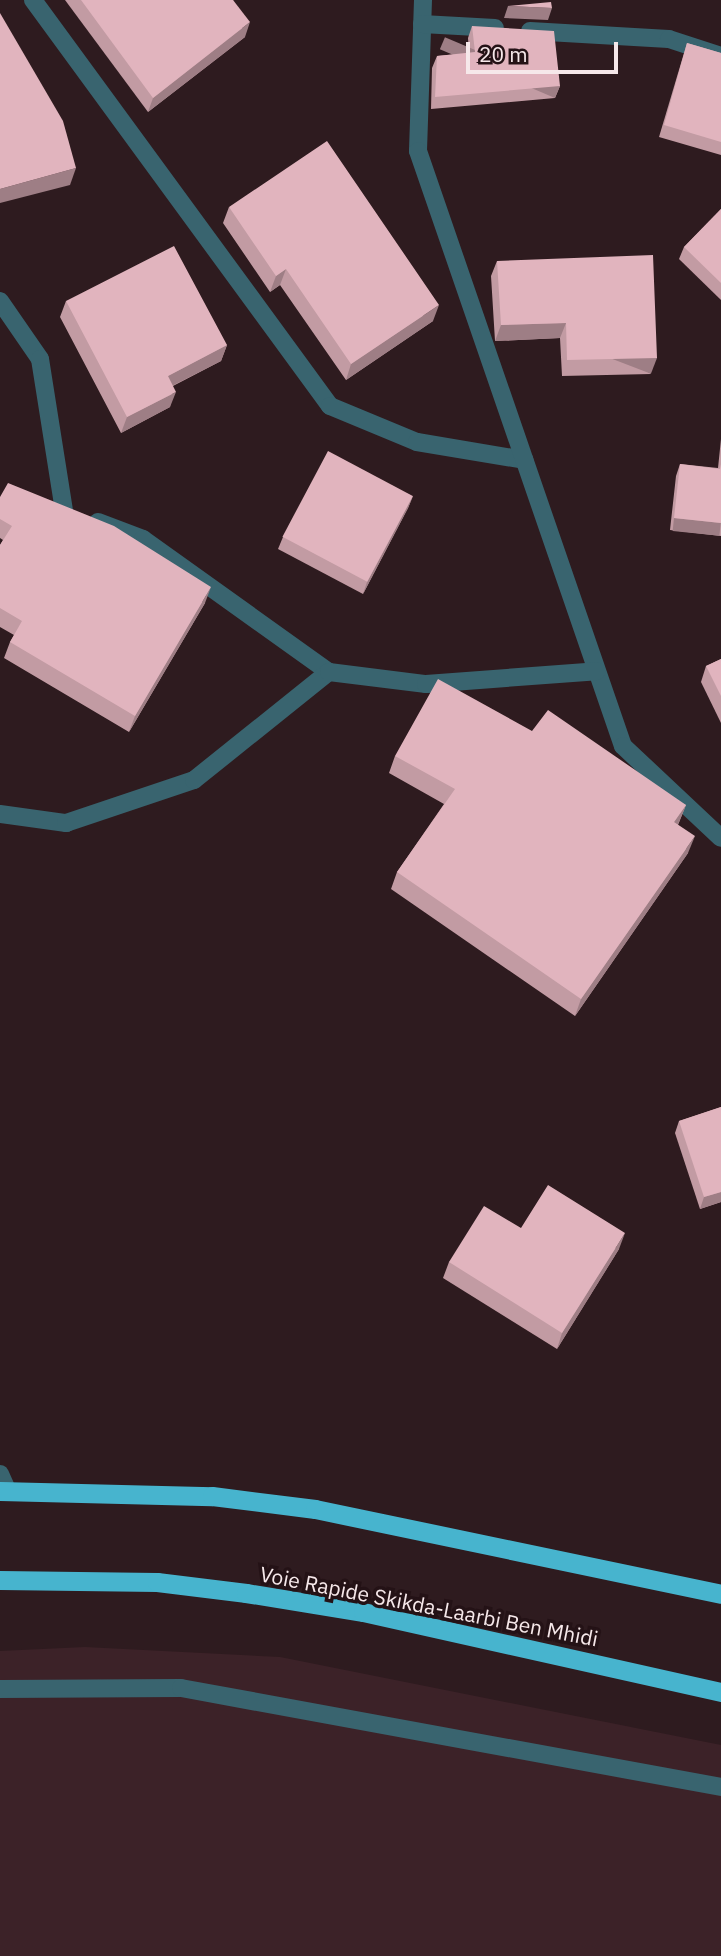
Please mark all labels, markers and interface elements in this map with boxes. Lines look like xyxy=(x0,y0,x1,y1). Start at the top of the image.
scale bar xyxy=(469,28,621,72)
text: 20 m xyxy=(479,40,528,68)
street label: Voie Rapide Skikda-Laarbi Ben Mhidi xyxy=(258,1561,600,1651)

